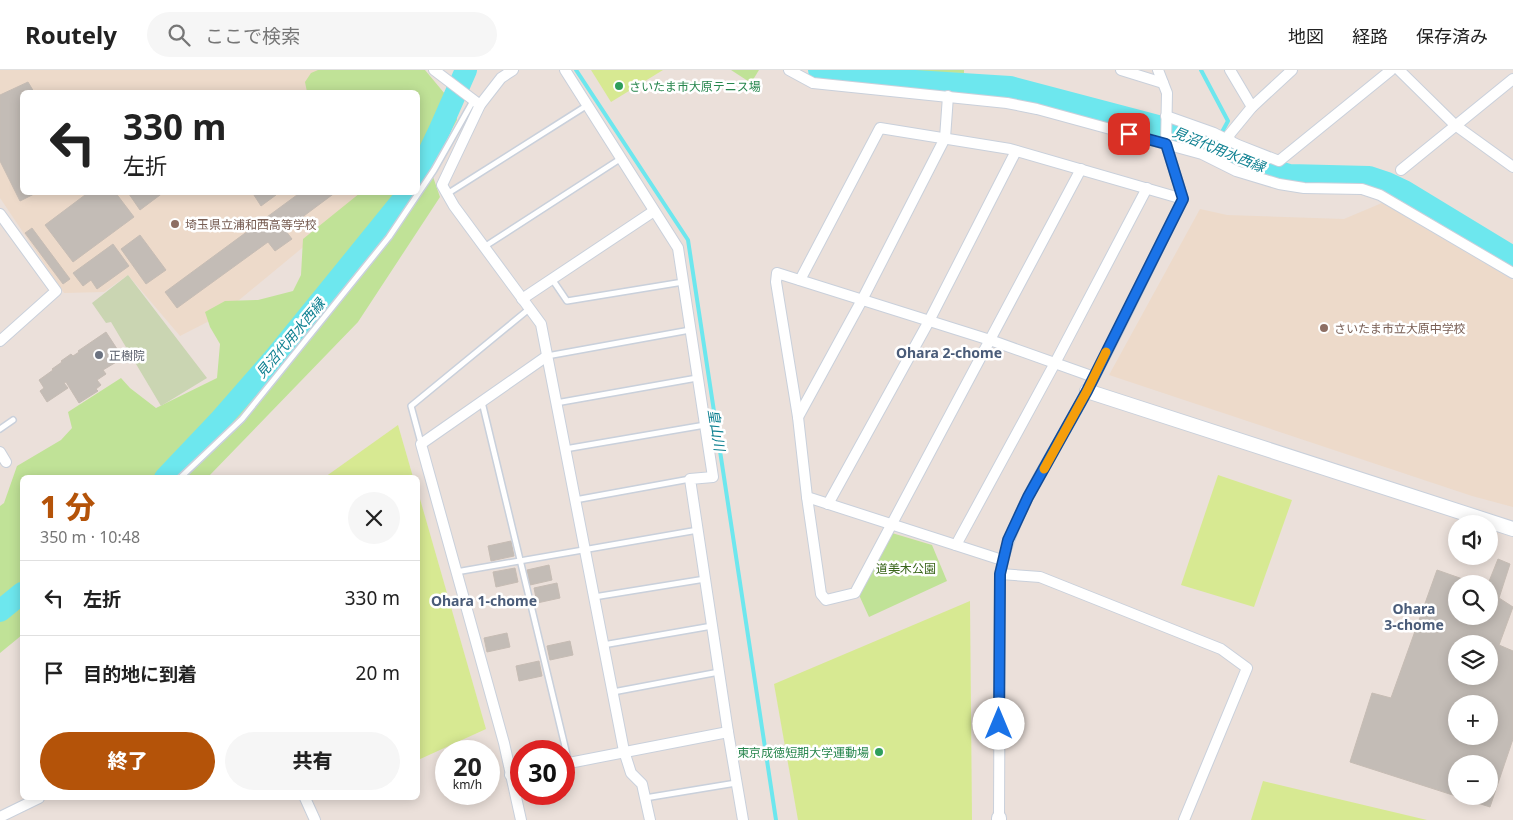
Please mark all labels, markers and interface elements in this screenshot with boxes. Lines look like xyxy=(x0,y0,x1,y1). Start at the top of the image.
search box xyxy=(147,12,497,57)
text: Routely xyxy=(25,18,117,51)
icon: search xyxy=(165,21,193,49)
text: ここで検索 xyxy=(205,23,300,49)
text: 地図 xyxy=(1288,24,1324,48)
text: 経路 xyxy=(1352,24,1388,48)
text: 保存済み xyxy=(1416,24,1488,48)
place label: さいたま市大原テニス場 xyxy=(629,78,761,95)
marker: さいたま市大原テニス場 xyxy=(613,80,625,92)
text: 330 m xyxy=(123,103,226,150)
icon: left xyxy=(40,110,105,175)
pin xyxy=(1108,113,1150,155)
icon: arrive xyxy=(1115,120,1143,148)
water label: 見沼代用水西縁 xyxy=(1170,122,1270,177)
text: 左折 xyxy=(123,150,167,180)
place label: 埼玉県立浦和西高等学校 xyxy=(185,216,317,233)
marker: 埼玉県立浦和西高等学校 xyxy=(169,218,181,230)
water label: 見沼代用水西縁 xyxy=(251,293,330,382)
place label: さいたま市立大原中学校 xyxy=(1334,320,1466,337)
marker: さいたま市立大原中学校 xyxy=(1318,322,1330,334)
district label: Ohara 2-chome xyxy=(896,343,1002,362)
place label: 正樹院 xyxy=(109,347,145,364)
marker: 正樹院 xyxy=(93,349,105,361)
water label: 皇山川 xyxy=(704,408,730,454)
text: 1 分 xyxy=(40,486,95,527)
button: close xyxy=(348,492,400,544)
map controls xyxy=(1448,515,1498,805)
button: sound xyxy=(1448,515,1498,565)
text: 350 m · 10:48 xyxy=(40,526,140,548)
park label: 道美木公園 xyxy=(876,560,936,577)
button: search xyxy=(1448,575,1498,625)
icon: left xyxy=(40,584,68,612)
text: 330 m xyxy=(345,585,400,611)
text: 左折 xyxy=(83,586,121,612)
district label: Ohara 1-chome xyxy=(431,591,537,610)
district label: Ohara 3-chome xyxy=(1384,599,1444,634)
button: layers xyxy=(1448,635,1498,685)
icon: arrive xyxy=(40,659,68,687)
text: 20 m xyxy=(356,660,400,686)
text: 目的地に到着 xyxy=(83,661,197,687)
button: + xyxy=(1448,695,1498,745)
position arrow xyxy=(972,697,1024,749)
button: 終了 xyxy=(40,732,215,790)
button: 共有 xyxy=(225,732,400,790)
speed limit sign: 30 xyxy=(510,740,575,805)
place label: 東京成徳短期大学運動場 xyxy=(737,744,869,761)
marker: 東京成徳短期大学運動場 xyxy=(873,746,885,758)
text: 20 xyxy=(453,749,482,783)
button: − xyxy=(1448,755,1498,805)
text: km/h xyxy=(453,776,482,793)

